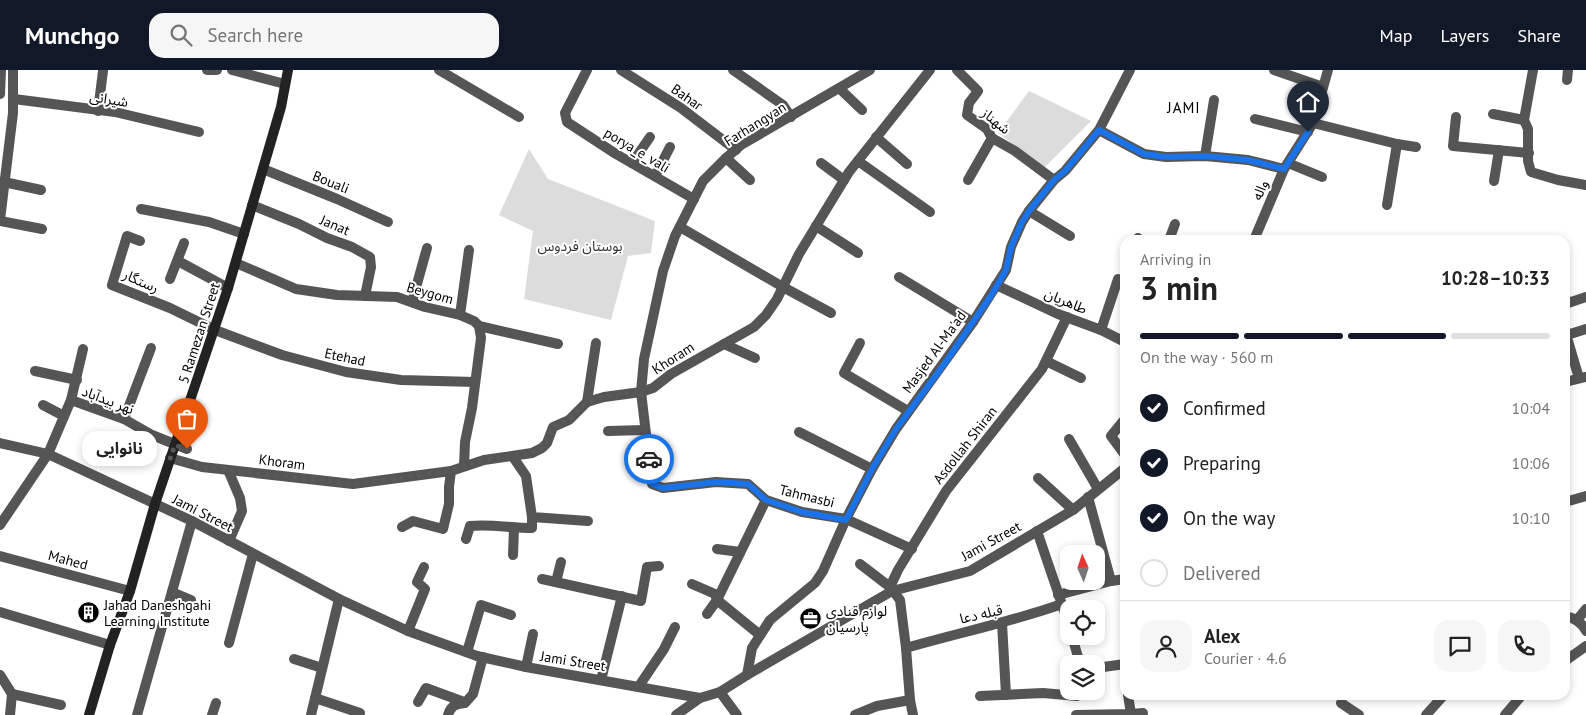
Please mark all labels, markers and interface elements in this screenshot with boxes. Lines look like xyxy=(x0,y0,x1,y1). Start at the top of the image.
search box xyxy=(149,13,499,58)
text: Munchgo xyxy=(25,20,119,51)
icon: search xyxy=(167,21,195,49)
text: Search here xyxy=(207,23,303,47)
text: Map xyxy=(1380,24,1412,47)
text: Layers xyxy=(1440,24,1489,47)
text: Share xyxy=(1517,24,1561,47)
street label: Bahar xyxy=(668,80,706,114)
pin xyxy=(1287,81,1329,132)
street label: شیرانی xyxy=(88,87,130,111)
icon: home xyxy=(1294,88,1322,116)
street label: Farhangyan xyxy=(721,98,789,150)
district label: JAMI xyxy=(1166,98,1201,117)
street label: شهناز xyxy=(977,103,1014,138)
street label: porya_e_vali xyxy=(601,123,673,177)
street label: Bouali xyxy=(310,167,352,197)
street label: واله xyxy=(1248,177,1272,203)
street label: Janat xyxy=(317,210,353,239)
park label: بوستان فردوس xyxy=(537,237,623,255)
text: Arriving in xyxy=(1140,249,1211,269)
street label: رستگار xyxy=(119,265,162,297)
text: 10:28–10:33 xyxy=(1441,266,1550,290)
text: 3 min xyxy=(1140,267,1218,309)
street label: Beygom xyxy=(405,278,455,308)
street label: 5 Ramezan Street xyxy=(174,280,224,386)
street label: طاهریان xyxy=(1042,284,1090,318)
street label: Masjed Al-Ma'ad xyxy=(898,307,970,397)
street label: Khoram xyxy=(648,338,698,378)
street label: Etehad xyxy=(323,344,367,370)
text: On the way · 560 m xyxy=(1140,347,1273,367)
street label: نهر بیدآباد xyxy=(79,382,137,418)
icon: check xyxy=(1140,394,1168,422)
text: Confirmed xyxy=(1183,396,1266,420)
pin xyxy=(166,398,208,449)
text: 10:04 xyxy=(1512,398,1550,418)
street label: Asdollah Shiran xyxy=(929,402,1001,488)
icon: bag xyxy=(173,405,201,433)
callout: نانوایی xyxy=(82,432,157,466)
courier xyxy=(624,434,674,484)
text: نانوایی xyxy=(96,438,143,458)
icon: car xyxy=(635,445,663,473)
icon: check xyxy=(1140,449,1168,477)
street label: Khoram xyxy=(258,450,306,474)
text: Preparing xyxy=(1183,451,1261,475)
text: 10:06 xyxy=(1512,453,1550,473)
street label: Tahmasbi xyxy=(777,480,837,512)
street label: Jami Street xyxy=(169,490,237,536)
icon: check xyxy=(1140,504,1168,532)
text: On the way xyxy=(1183,506,1275,530)
text: 10:10 xyxy=(1512,508,1550,528)
street label: Jami Street xyxy=(957,517,1024,565)
north arrow xyxy=(1060,545,1105,590)
map controls xyxy=(1060,545,1105,700)
street label: Mahed xyxy=(46,546,90,574)
text: Delivered xyxy=(1183,561,1261,585)
place label: Jahad Daneshgahi Learning Institute xyxy=(103,596,211,630)
street label: قبله دعا xyxy=(958,600,1004,628)
button: locate xyxy=(1060,600,1105,645)
building icon: Jahad Daneshgahi Learning Institute xyxy=(76,601,100,625)
place label: لوازم قنادی پارسیان xyxy=(826,602,887,637)
office icon: لوازم قنادی پارسیان xyxy=(798,607,822,631)
button: person xyxy=(1140,620,1192,672)
button: chat xyxy=(1434,620,1486,672)
button: phone xyxy=(1498,620,1550,672)
text: Alex xyxy=(1204,624,1240,648)
street label: Jami Street xyxy=(538,647,607,675)
text: Courier · 4.6 xyxy=(1204,648,1287,668)
button: layers xyxy=(1060,655,1105,700)

